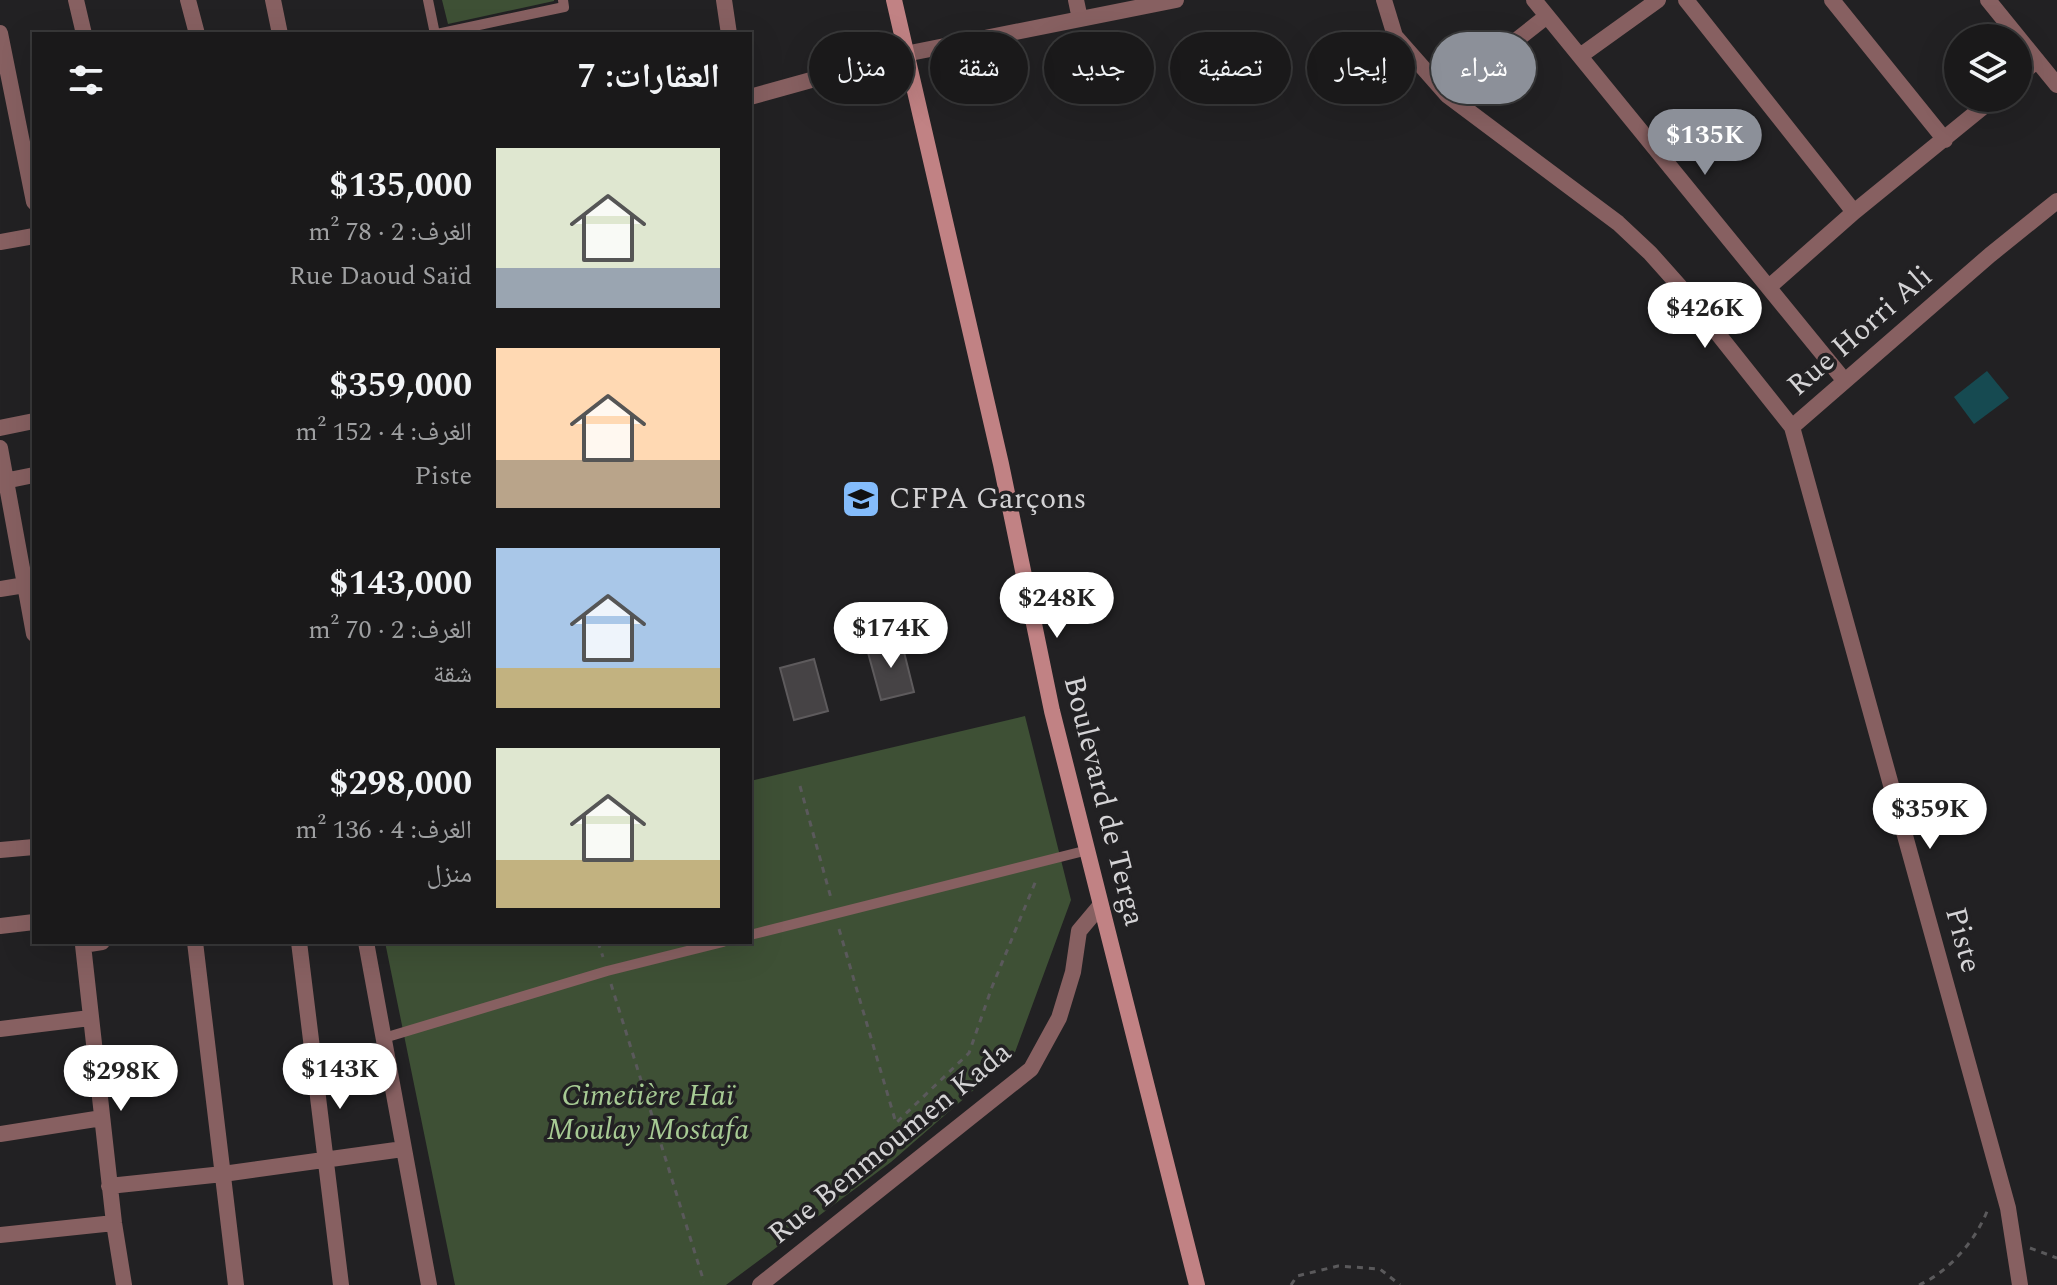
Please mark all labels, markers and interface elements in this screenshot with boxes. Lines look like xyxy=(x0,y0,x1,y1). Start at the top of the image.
map controls xyxy=(1944,24,2032,112)
button: layers xyxy=(1944,24,2032,112)
chip: منزل xyxy=(809,32,914,104)
chip: شقة xyxy=(930,32,1028,104)
chip: جديد xyxy=(1044,32,1154,104)
chip: تصفية xyxy=(1170,32,1291,104)
chip: إيجار xyxy=(1307,32,1415,104)
chip: شراء xyxy=(1431,32,1536,104)
text: العقارات: 7 xyxy=(577,51,720,103)
icon: filters xyxy=(64,58,108,102)
pin: $135K xyxy=(1649,109,1761,177)
text: $135K xyxy=(1666,115,1744,155)
text: $135,000 xyxy=(329,160,472,212)
icon: home xyxy=(560,180,656,276)
text: الغرف: 2 · 78 m² xyxy=(308,212,472,252)
street label: Rue Horri Ali xyxy=(1777,254,1943,408)
text: Rue Daoud Saïd xyxy=(289,256,472,296)
pin: $426K xyxy=(1649,282,1761,350)
text: $426K xyxy=(1666,288,1744,328)
text: $359,000 xyxy=(329,360,472,412)
icon: home xyxy=(560,380,656,476)
text: الغرف: 4 · 152 m² xyxy=(295,412,472,452)
text: Piste xyxy=(415,456,472,496)
place label: CFPA Garçons xyxy=(889,476,1087,522)
school or university icon: CFPA Garçons xyxy=(840,478,882,520)
text: $143,000 xyxy=(329,558,472,610)
pin: $248K xyxy=(1001,572,1113,640)
text: $248K xyxy=(1018,578,1096,618)
icon: home xyxy=(560,580,656,676)
pin: $174K xyxy=(835,602,947,670)
text: $174K xyxy=(852,608,930,648)
text: الغرف: 2 · 70 m² xyxy=(308,610,472,650)
text: شقة xyxy=(433,654,472,694)
street label: Boulevard de Terga xyxy=(1051,671,1157,931)
text: $298,000 xyxy=(329,758,472,810)
icon: home xyxy=(560,780,656,876)
pin: $359K xyxy=(1874,783,1986,851)
text: $359K xyxy=(1891,789,1969,829)
text: الغرف: 4 · 136 m² xyxy=(295,810,472,850)
text: منزل xyxy=(427,854,472,894)
street label: Piste xyxy=(1932,902,1994,978)
street label: Rue Benmoumen Kada xyxy=(758,1030,1022,1256)
pin: $143K xyxy=(284,1043,396,1111)
pin: $298K xyxy=(65,1045,177,1113)
text: $143K xyxy=(301,1049,379,1089)
text: $298K xyxy=(82,1051,160,1091)
park label: Cimetière Haï Moulay Mostafa xyxy=(547,1073,749,1153)

